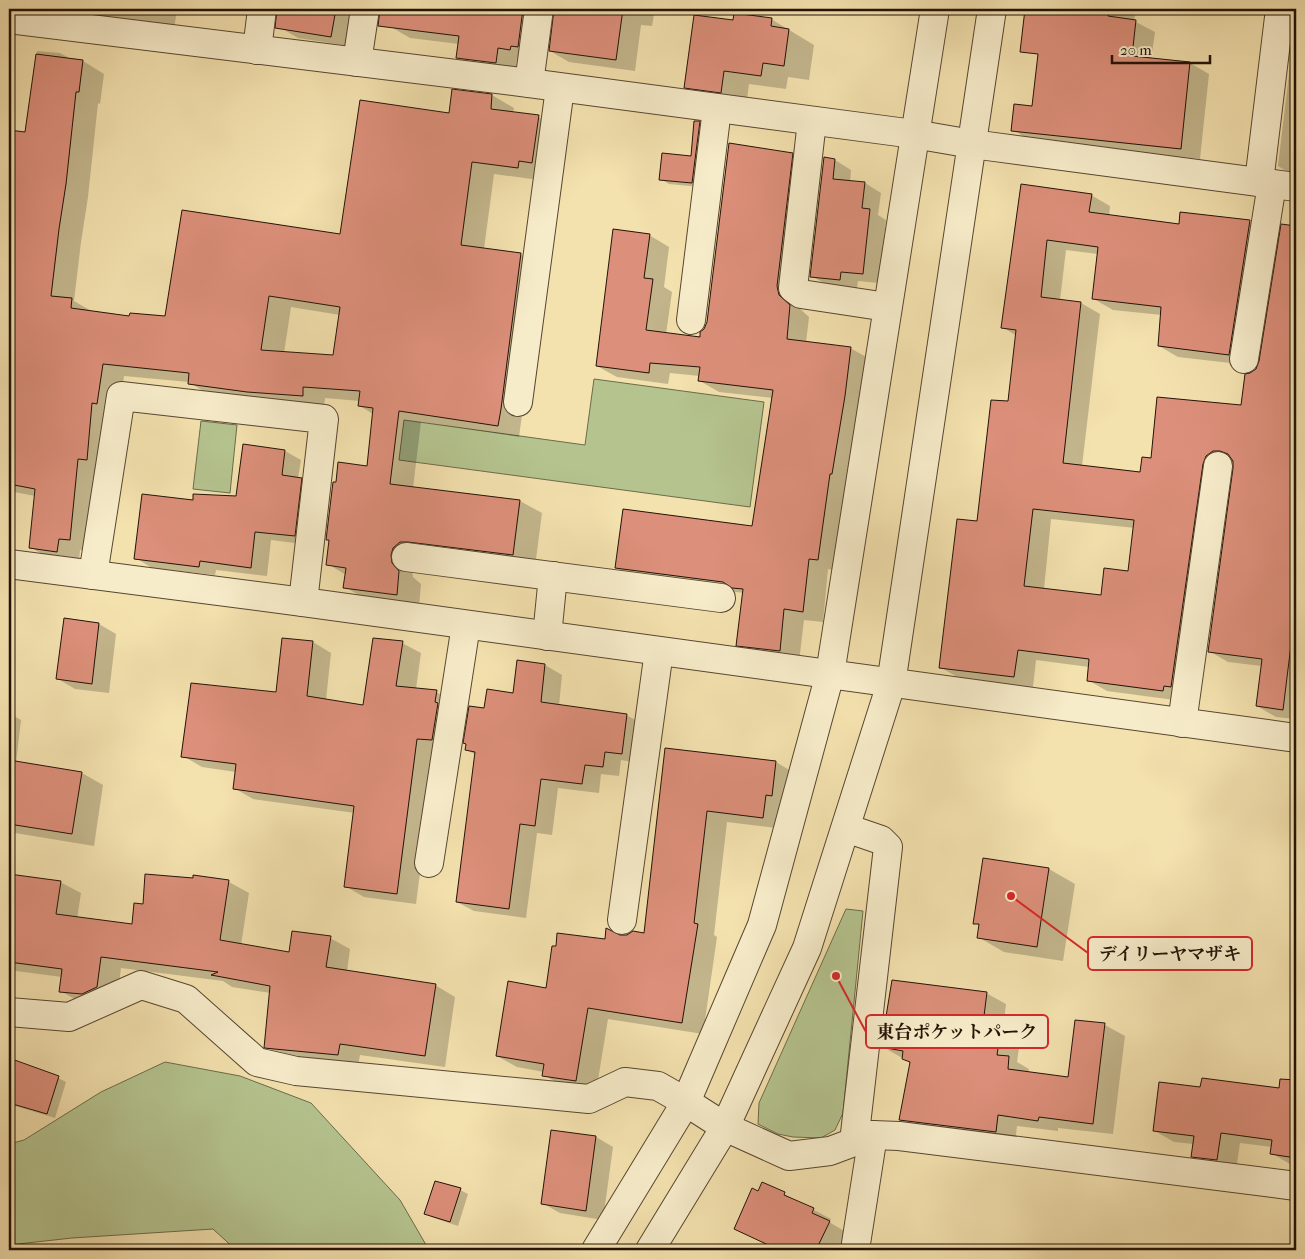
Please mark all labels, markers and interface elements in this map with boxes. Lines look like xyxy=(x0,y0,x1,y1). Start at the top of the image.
scale bar xyxy=(1112,32,1210,64)
text: 20 m xyxy=(1120,41,1152,59)
callout: デイリーヤマザキ xyxy=(1088,937,1252,970)
text: デイリーヤマザキ xyxy=(1099,944,1241,965)
callout: 東台ポケットパーク xyxy=(866,1015,1048,1048)
text: 東台ポケットパーク xyxy=(877,1022,1037,1043)

